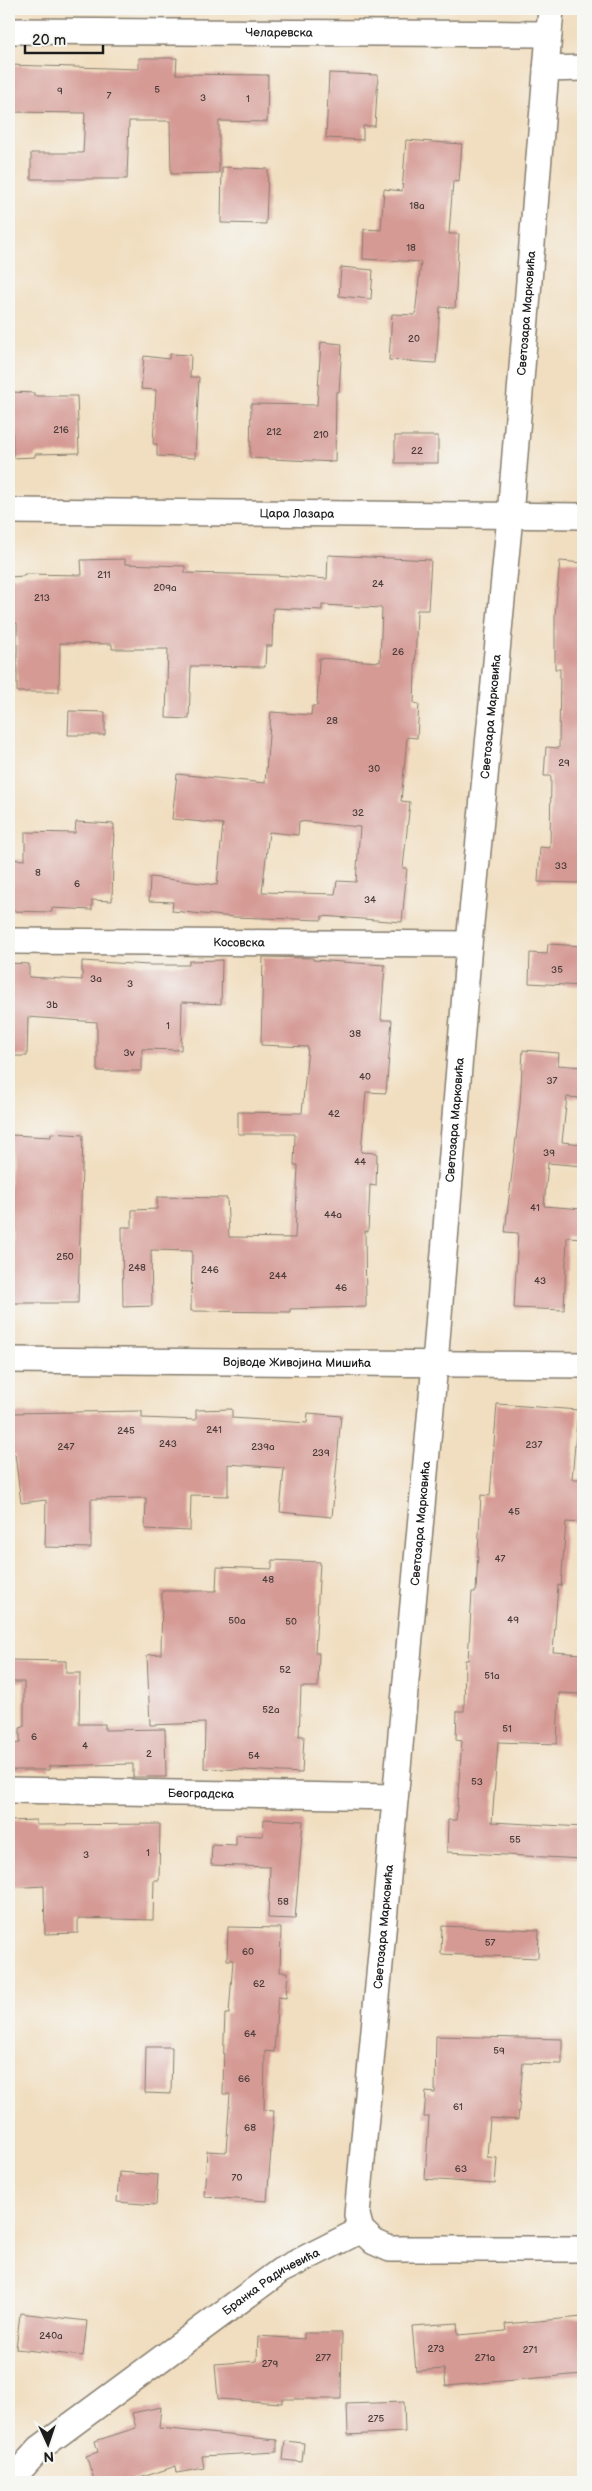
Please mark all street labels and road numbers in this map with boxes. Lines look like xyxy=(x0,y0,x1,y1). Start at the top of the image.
street label: Челаревска xyxy=(245,25,313,41)
street label: Светозара Марковића xyxy=(514,250,539,376)
street label: Цара Лазара xyxy=(259,506,335,522)
street label: Светозара Марковића xyxy=(478,654,505,780)
street label: Косовска xyxy=(213,935,265,951)
street label: Светозара Марковића xyxy=(443,1057,468,1183)
street label: Војводе Живојина Мишића xyxy=(223,1355,371,1371)
street label: Светозара Марковића xyxy=(408,1461,434,1586)
street label: Београдска xyxy=(168,1786,234,1802)
street label: Светозара Марковића xyxy=(371,1864,397,1990)
street label: Бранка Радичевића xyxy=(220,2245,322,2319)

